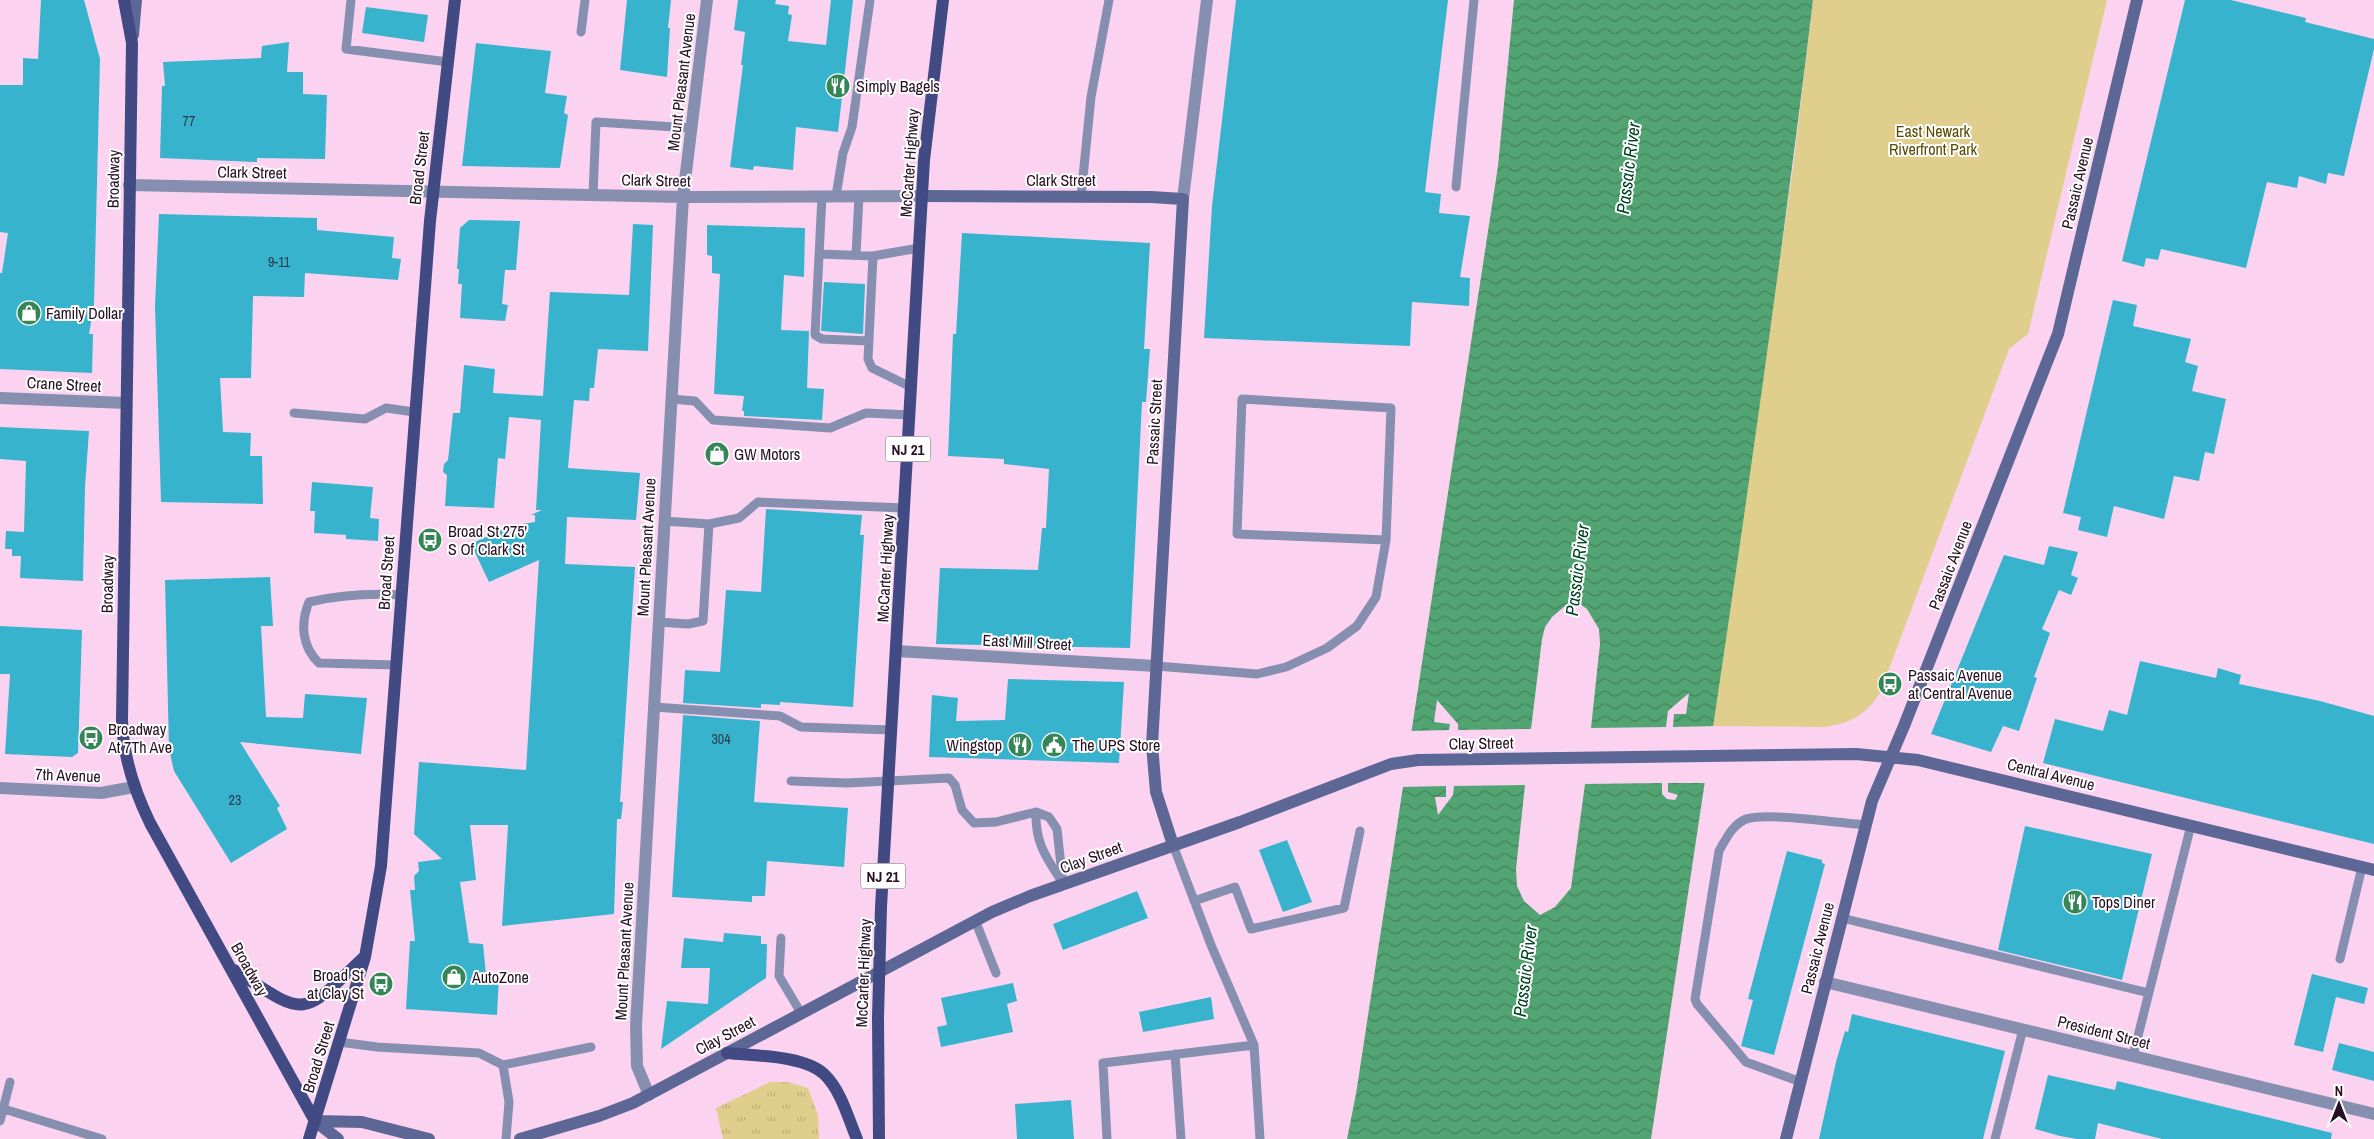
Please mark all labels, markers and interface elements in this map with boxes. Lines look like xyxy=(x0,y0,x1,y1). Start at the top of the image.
street label: Mount Pleasant Avenue xyxy=(662,12,700,152)
restaurant icon: Simply Bagels xyxy=(825,73,851,99)
place label: Simply Bagels xyxy=(856,75,940,97)
street label: McCarter Highway xyxy=(894,108,924,218)
house number: 77 xyxy=(183,112,195,130)
water label: Passaic River xyxy=(1610,120,1646,215)
park label: East Newark Riverfront Park xyxy=(1889,120,1978,160)
street label: Broad Street xyxy=(404,130,434,206)
street label: Passaic Avenue xyxy=(2056,135,2098,231)
street label: Broadway xyxy=(101,149,125,208)
street label: Clark Street xyxy=(217,160,287,184)
street label: Clark Street xyxy=(621,168,691,192)
street label: Clark Street xyxy=(1026,169,1096,191)
house number: 9-11 xyxy=(268,253,291,271)
shop icon: Family Dollar xyxy=(16,300,42,326)
place label: Family Dollar xyxy=(46,302,123,324)
street label: Crane Street xyxy=(26,371,102,397)
street label: Passaic Street xyxy=(1141,378,1167,465)
road number: NJ 21 xyxy=(886,436,930,462)
shop icon: GW Motors xyxy=(704,441,730,467)
place label: GW Motors xyxy=(734,443,800,465)
street label: Mount Pleasant Avenue xyxy=(631,477,661,617)
street label: McCarter Highway xyxy=(871,513,899,623)
street label: Passaic Avenue xyxy=(1923,517,1977,613)
place label: Broad St 275' S Of Clark St xyxy=(448,520,527,560)
water label: Passaic River xyxy=(1559,522,1595,617)
bus stop icon: Broad St 275' S Of Clark St xyxy=(417,527,443,553)
street label: Broad Street xyxy=(372,535,400,611)
street label: Broadway xyxy=(95,554,119,613)
street label: East Mill Street xyxy=(982,629,1072,655)
place label: Passaic Avenue at Central Avenue xyxy=(1908,664,2012,704)
bus stop icon: Passaic Avenue at Central Avenue xyxy=(1877,671,1903,697)
place label: Broadway At 7Th Ave xyxy=(107,718,172,758)
bus stop icon: Broadway At 7Th Ave xyxy=(78,725,104,751)
house number: 304 xyxy=(711,730,731,748)
street label: Clay Street xyxy=(1448,731,1514,755)
restaurant icon: Wingstop xyxy=(1007,732,1033,758)
public building icon: The UPS Store xyxy=(1041,732,1067,758)
place label: Wingstop xyxy=(947,734,1002,756)
place label: The UPS Store xyxy=(1072,734,1160,756)
street label: Central Avenue xyxy=(2005,753,2097,795)
street label: 7th Avenue xyxy=(35,763,101,787)
house number: 23 xyxy=(229,791,241,809)
street label: Clay Street xyxy=(1057,835,1126,878)
road number: NJ 21 xyxy=(860,864,906,888)
street label: Mount Pleasant Avenue xyxy=(609,881,639,1021)
restaurant icon: Tops Diner xyxy=(2062,889,2088,915)
place label: Tops Diner xyxy=(2092,891,2156,913)
street label: Passaic Avenue xyxy=(1795,900,1839,996)
street label: McCarter Highway xyxy=(850,918,876,1028)
water label: Passaic River xyxy=(1507,923,1543,1018)
street label: Broadway xyxy=(226,938,274,1000)
place label: Broad St at Clay St xyxy=(307,964,364,1004)
shop icon: AutoZone xyxy=(441,964,467,990)
place label: AutoZone xyxy=(471,966,529,988)
bus stop icon: Broad St at Clay St xyxy=(368,971,394,997)
street label: Clay Street xyxy=(691,1010,759,1060)
street label: President Street xyxy=(2055,1010,2153,1054)
street label: Broad Street xyxy=(297,1018,339,1095)
north arrow xyxy=(2314,1079,2364,1129)
text: N xyxy=(2335,1082,2343,1100)

